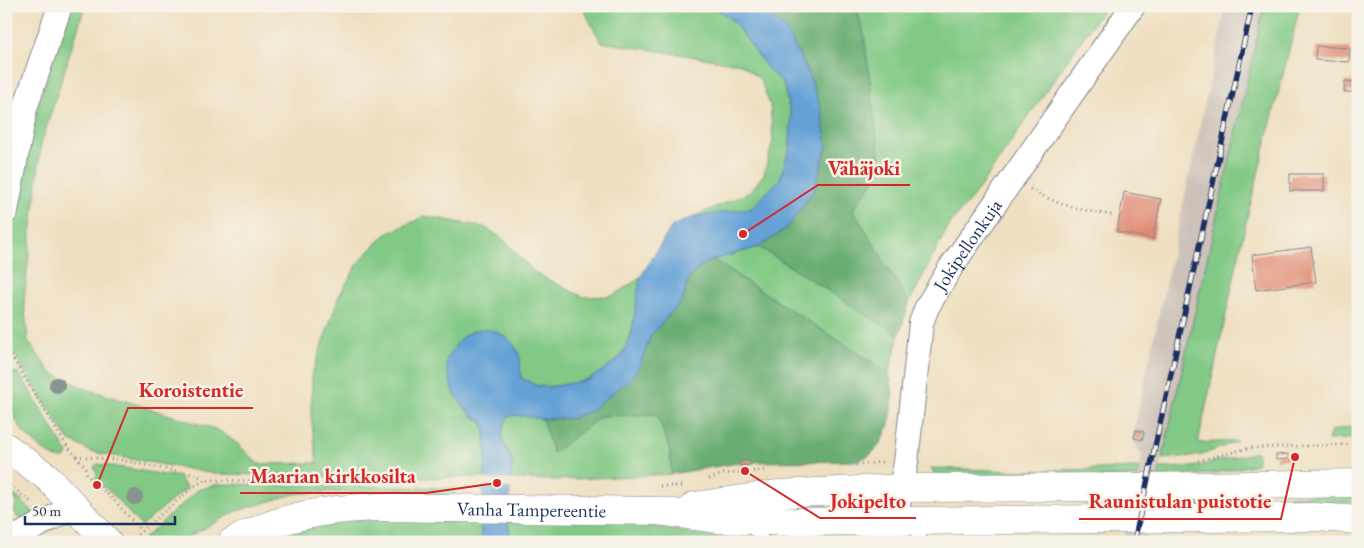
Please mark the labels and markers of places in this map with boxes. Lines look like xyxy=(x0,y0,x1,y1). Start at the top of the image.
callout: Vähäjoki xyxy=(818,150,910,185)
callout: Koroistentie xyxy=(128,373,253,408)
callout: Maarian kirkkosilta xyxy=(240,458,426,493)
callout: Jokipelto xyxy=(820,483,916,518)
callout: Raunistulan puistotie xyxy=(1079,484,1281,519)

